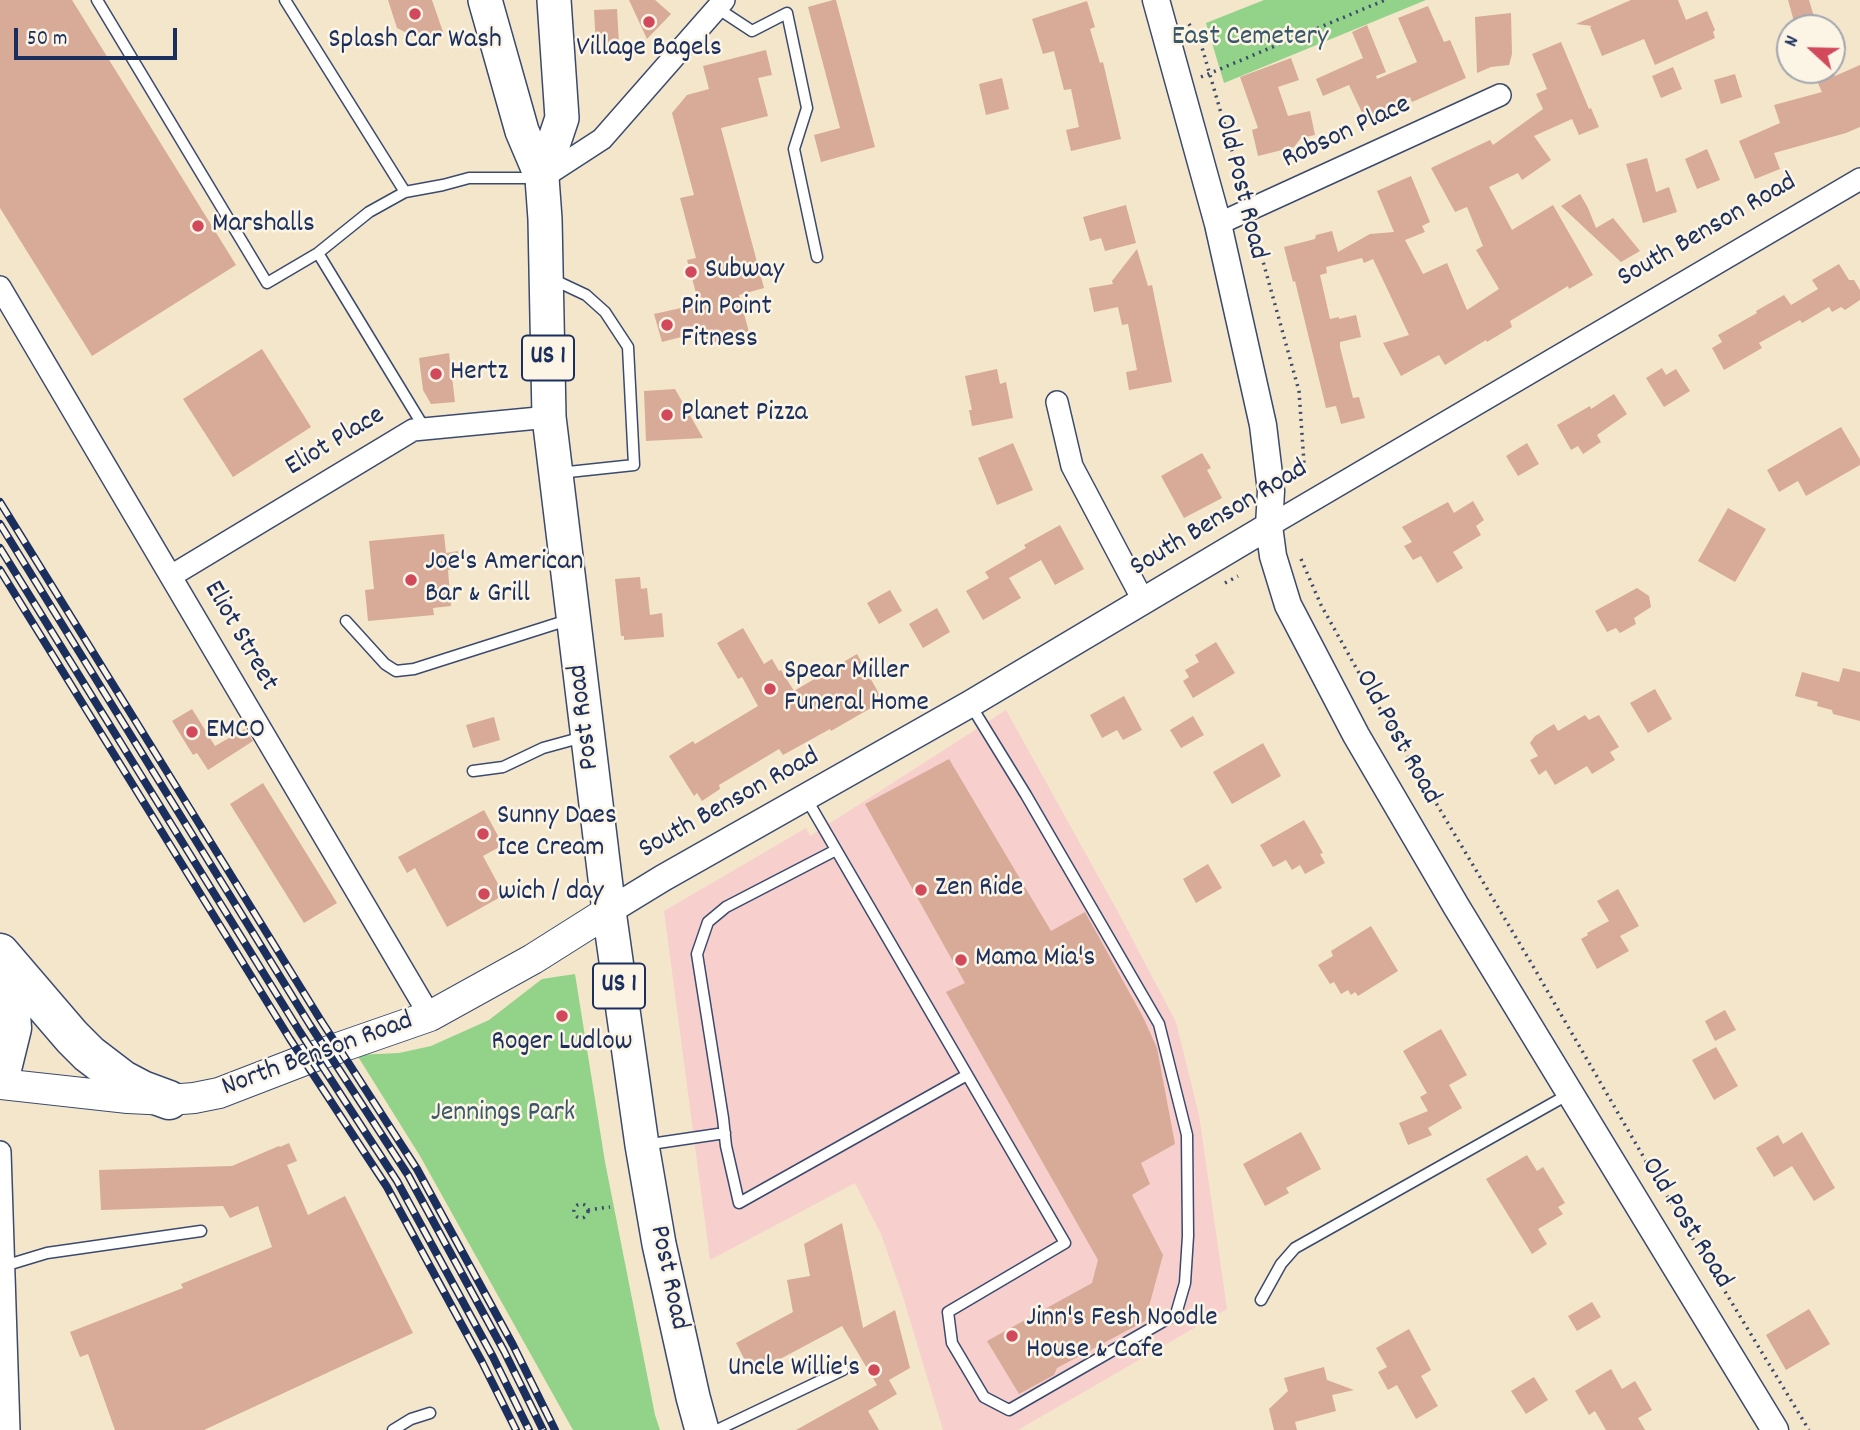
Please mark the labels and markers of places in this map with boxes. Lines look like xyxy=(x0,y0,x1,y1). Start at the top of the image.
marker: Splash Car Wash xyxy=(407,6,423,22)
marker: Village Bagels xyxy=(641,14,657,30)
place label: Splash Car Wash xyxy=(328,25,502,59)
place label: Village Bagels xyxy=(576,33,722,67)
place label: Marshalls xyxy=(212,209,315,243)
marker: Marshalls xyxy=(190,218,206,234)
place label: Subway xyxy=(705,255,784,289)
marker: Subway xyxy=(683,264,699,280)
place label: Pin Point Fitness xyxy=(681,292,772,358)
marker: Pin Point Fitness xyxy=(659,317,675,333)
place label: Hertz xyxy=(450,357,508,391)
marker: Hertz xyxy=(428,366,444,382)
place label: Planet Pizza xyxy=(681,398,808,432)
marker: Planet Pizza xyxy=(659,407,675,423)
place label: Joe's American Bar & Grill xyxy=(425,547,583,613)
marker: Joe's American Bar & Grill xyxy=(403,572,419,588)
place label: Spear Miller Funeral Home xyxy=(784,656,929,722)
marker: Spear Miller Funeral Home xyxy=(762,681,778,697)
place label: EMCO xyxy=(206,715,265,749)
marker: EMCO xyxy=(184,724,200,740)
place label: Sunny Daes Ice Cream xyxy=(497,801,617,867)
marker: Sunny Daes Ice Cream xyxy=(475,826,491,842)
place label: Zen Ride xyxy=(935,873,1023,907)
place label: wich / day xyxy=(498,877,604,911)
marker: Zen Ride xyxy=(913,882,929,898)
marker: wich / day xyxy=(476,886,492,902)
place label: Mama Mia's xyxy=(975,943,1095,977)
marker: Mama Mia's xyxy=(953,952,969,968)
marker: Roger Ludlow xyxy=(554,1008,570,1024)
place label: Roger Ludlow xyxy=(491,1027,633,1061)
place label: Jinn's Fesh Noodle House & Cafe xyxy=(1026,1303,1218,1369)
marker: Jinn's Fesh Noodle House & Cafe xyxy=(1004,1328,1020,1344)
place label: Uncle Willie's xyxy=(728,1353,860,1387)
marker: Uncle Willie's xyxy=(866,1362,882,1378)

